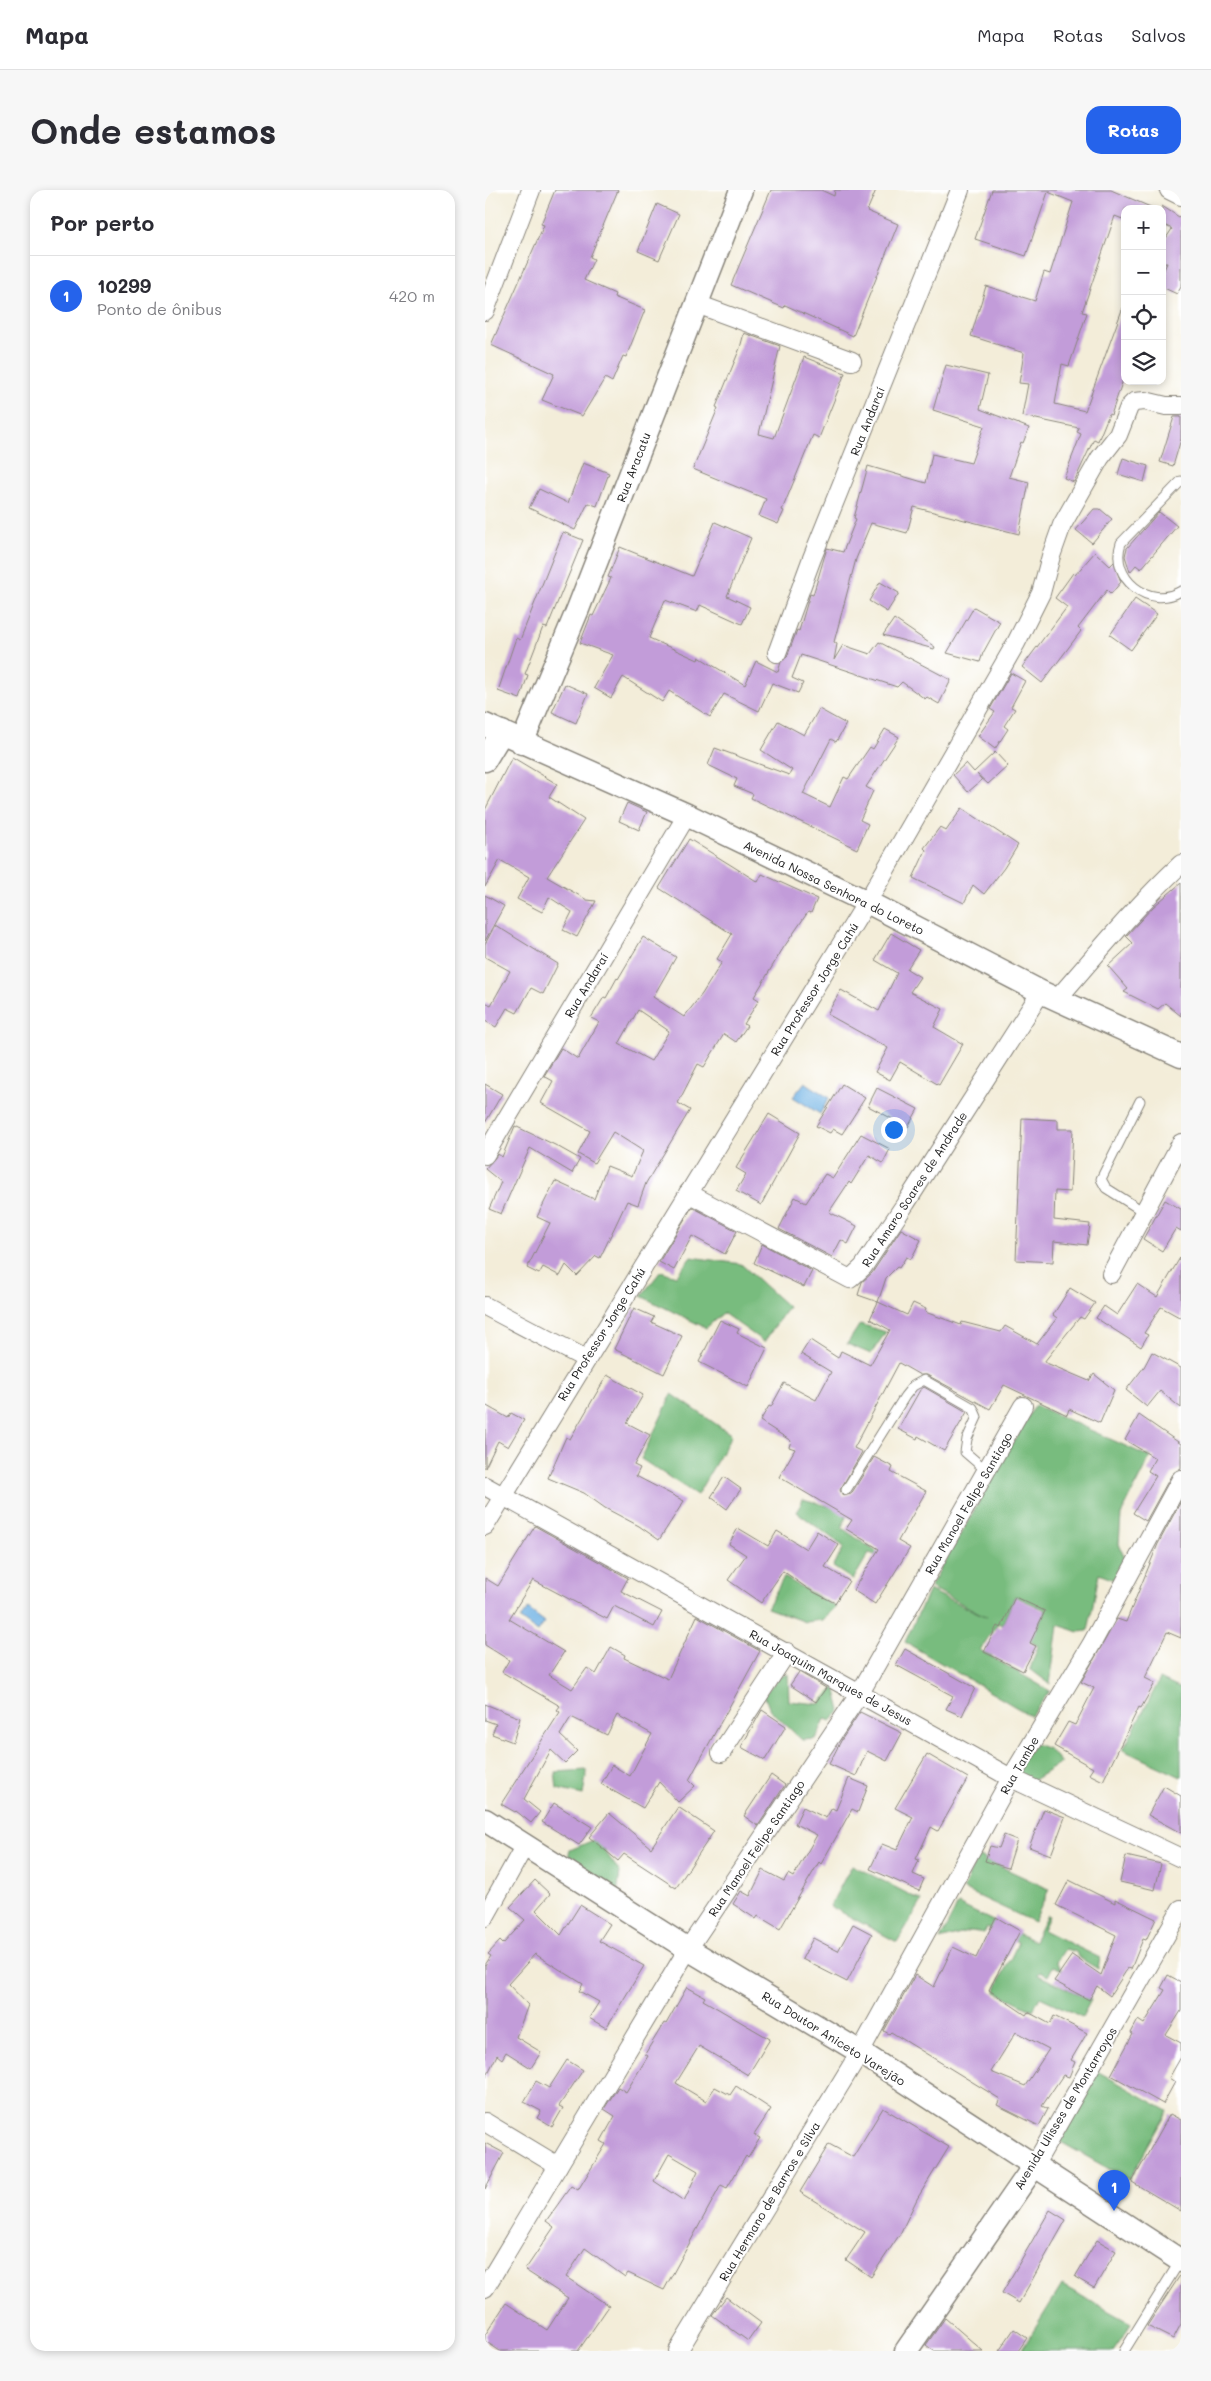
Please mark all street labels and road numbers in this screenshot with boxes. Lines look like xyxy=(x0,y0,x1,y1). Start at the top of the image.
street label: Rua Andaraí xyxy=(846,384,888,458)
street label: Rua Aracatu xyxy=(612,430,654,504)
street label: Avenida Nossa Senhora do Loreto xyxy=(741,836,927,938)
street label: Rua Professor Jorge Cahú xyxy=(766,919,862,1059)
street label: Rua Andaraí xyxy=(560,949,612,1020)
street label: Rua Amaro Soares de Andrade xyxy=(858,1108,970,1270)
street label: Rua Professor Jorge Cahú xyxy=(553,1264,649,1404)
street label: Rua Manoel Felipe Santiago xyxy=(921,1429,1015,1577)
street label: Rua Joaquim Marques de Jesus xyxy=(747,1625,915,1729)
street label: Rua Tambe xyxy=(996,1733,1042,1797)
street label: Rua Manoel Felipe Santiago xyxy=(704,1777,808,1919)
street label: Rua Doutor Aniceto Varejão xyxy=(759,1987,909,2089)
street label: Avenida Ulisses de Montarroyos xyxy=(1010,2024,1120,2192)
street label: Rua Hermano de Barros e Silva xyxy=(715,2118,823,2284)

